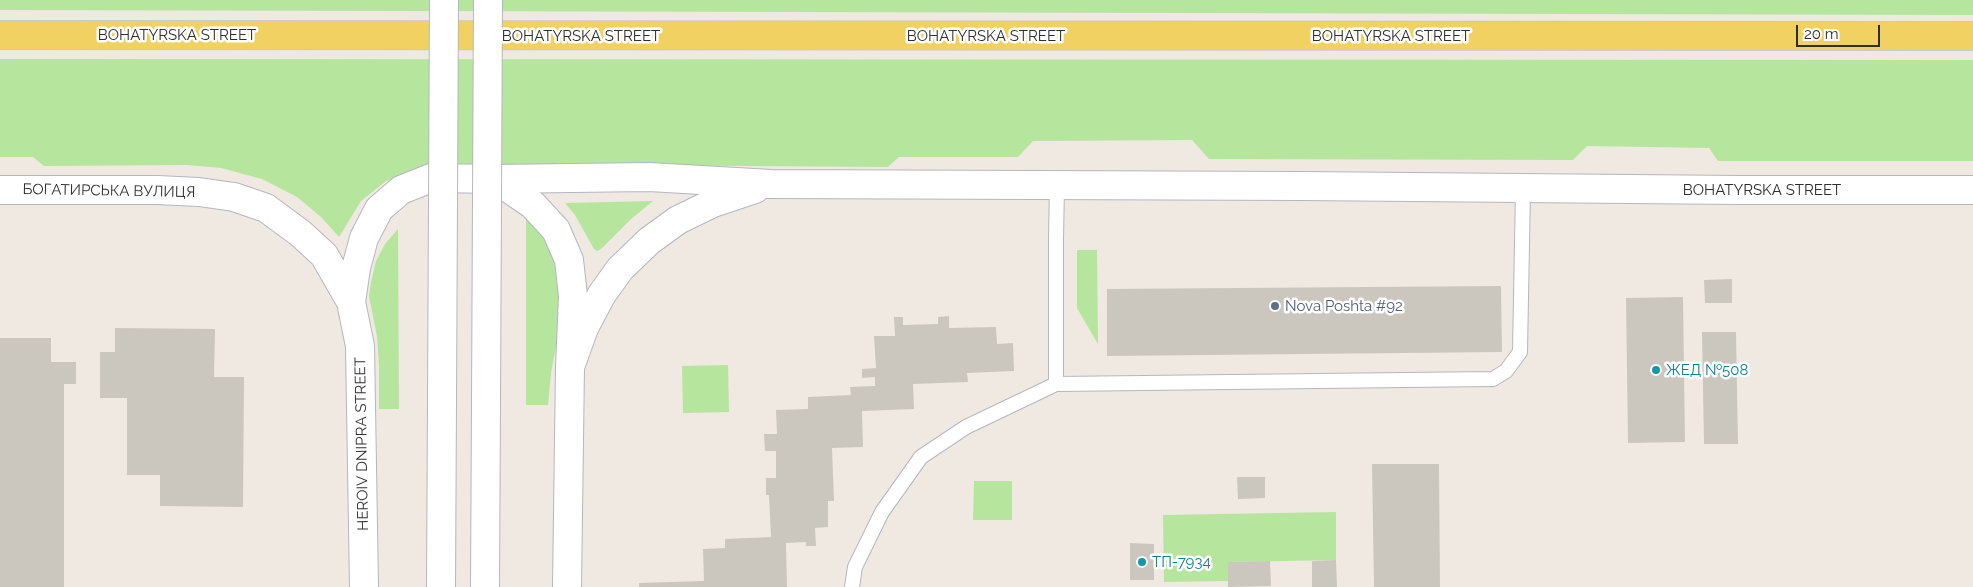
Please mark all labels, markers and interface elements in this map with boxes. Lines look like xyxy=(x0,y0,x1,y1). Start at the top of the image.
scale bar xyxy=(1798,15,1882,47)
text: 20 m xyxy=(1804,25,1839,43)
street label: BOHATYRSKA STREET xyxy=(98,26,256,44)
street label: BOHATYRSKA STREET xyxy=(502,27,660,45)
street label: BOHATYRSKA STREET xyxy=(907,27,1065,45)
street label: BOHATYRSKA STREET xyxy=(1312,27,1470,45)
street label: БОГАТИРСЬКА ВУЛИЦЯ xyxy=(22,180,196,202)
street label: BOHATYRSKA STREET xyxy=(1683,181,1841,199)
place label: Nova Poshta #92 xyxy=(1285,297,1403,315)
marker: Nova Poshta #92 xyxy=(1269,300,1281,312)
street label: HEROIV DNIPRA STREET xyxy=(351,357,373,531)
place label: ЖЕД №508 xyxy=(1666,361,1748,379)
marker: ЖЕД №508 xyxy=(1650,364,1662,376)
place label: ТП-7934 xyxy=(1152,553,1211,571)
marker: ТП-7934 xyxy=(1136,556,1148,568)

